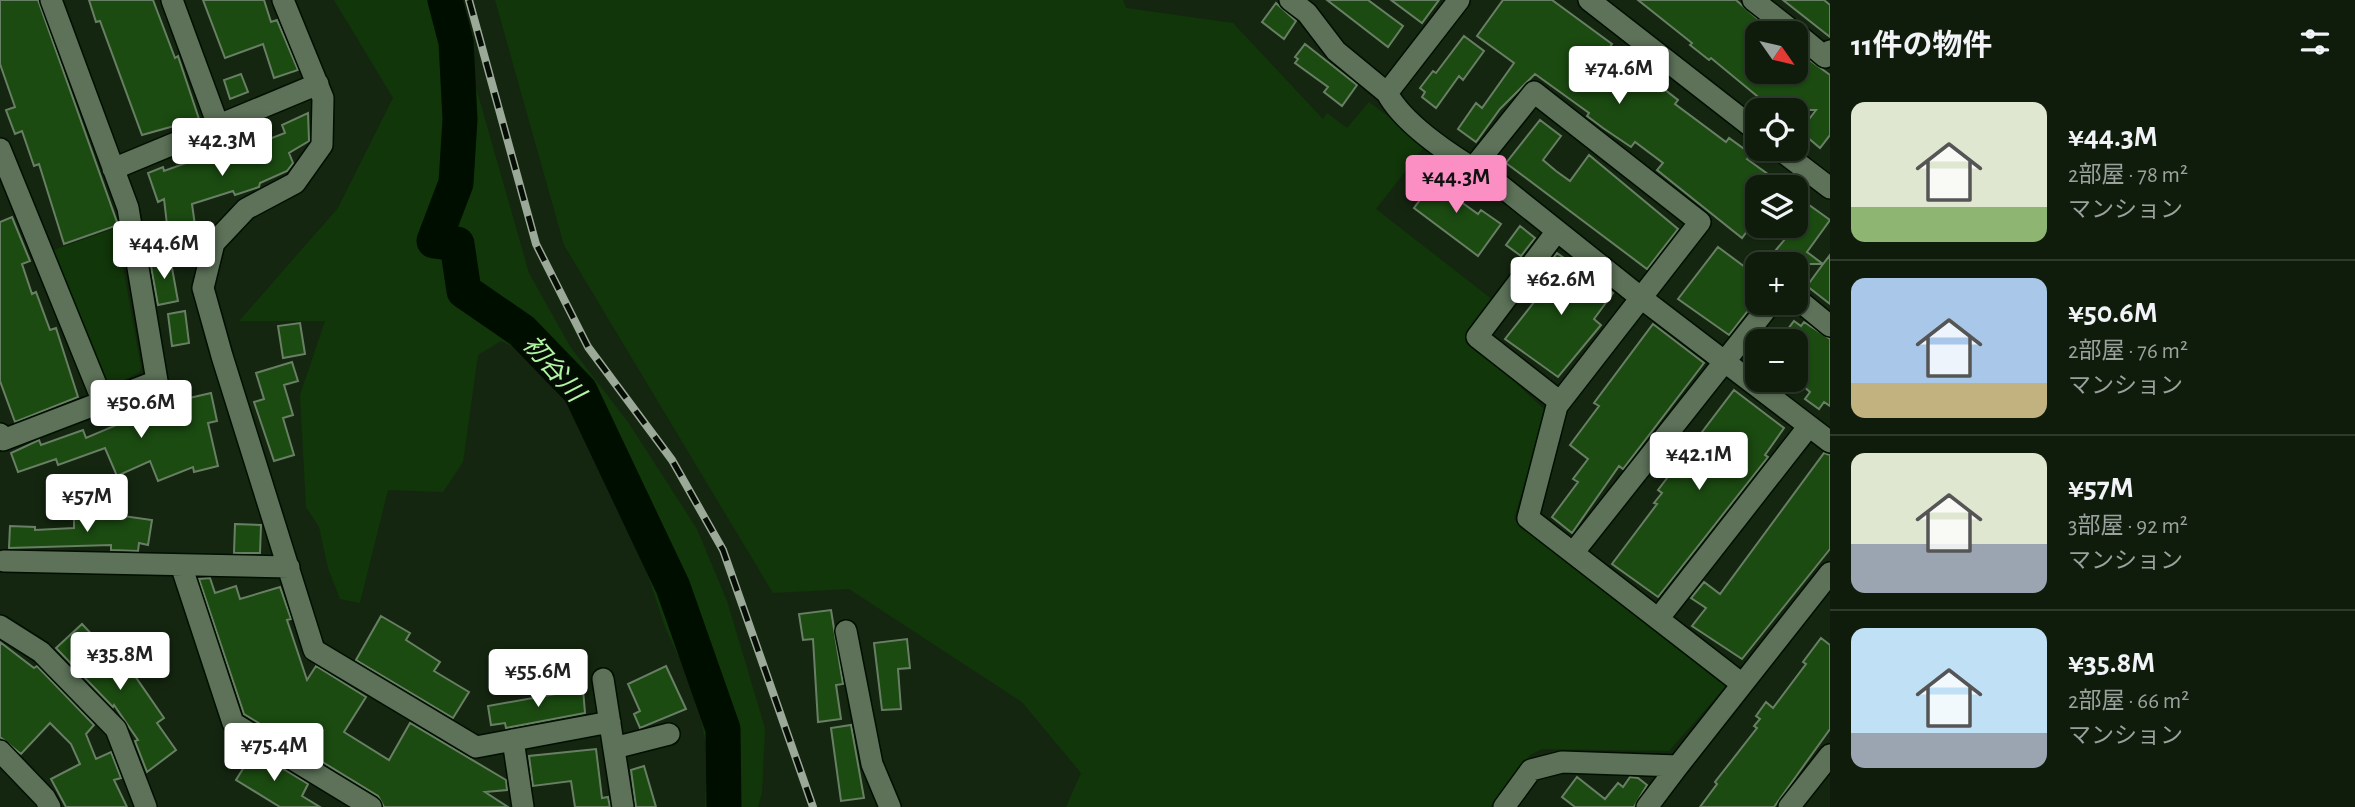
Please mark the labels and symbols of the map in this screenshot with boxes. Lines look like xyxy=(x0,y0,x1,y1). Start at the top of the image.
north arrow xyxy=(1745,21,1808,84)
pin: ¥74.6M xyxy=(1562,46,1676,106)
pin: ¥42.3M xyxy=(165,118,279,178)
pin: ¥44.3M xyxy=(1399,156,1513,215)
pin: ¥44.6M xyxy=(107,222,221,281)
pin: ¥62.6M xyxy=(1504,258,1618,317)
water label: 初谷川 xyxy=(518,330,591,409)
pin: ¥50.6M xyxy=(84,380,198,440)
pin: ¥42.1M xyxy=(1642,433,1756,492)
pin: ¥57M xyxy=(46,475,128,534)
pin: ¥35.8M xyxy=(63,632,177,692)
pin: ¥55.6M xyxy=(481,650,595,709)
pin: ¥75.4M xyxy=(217,724,331,783)

